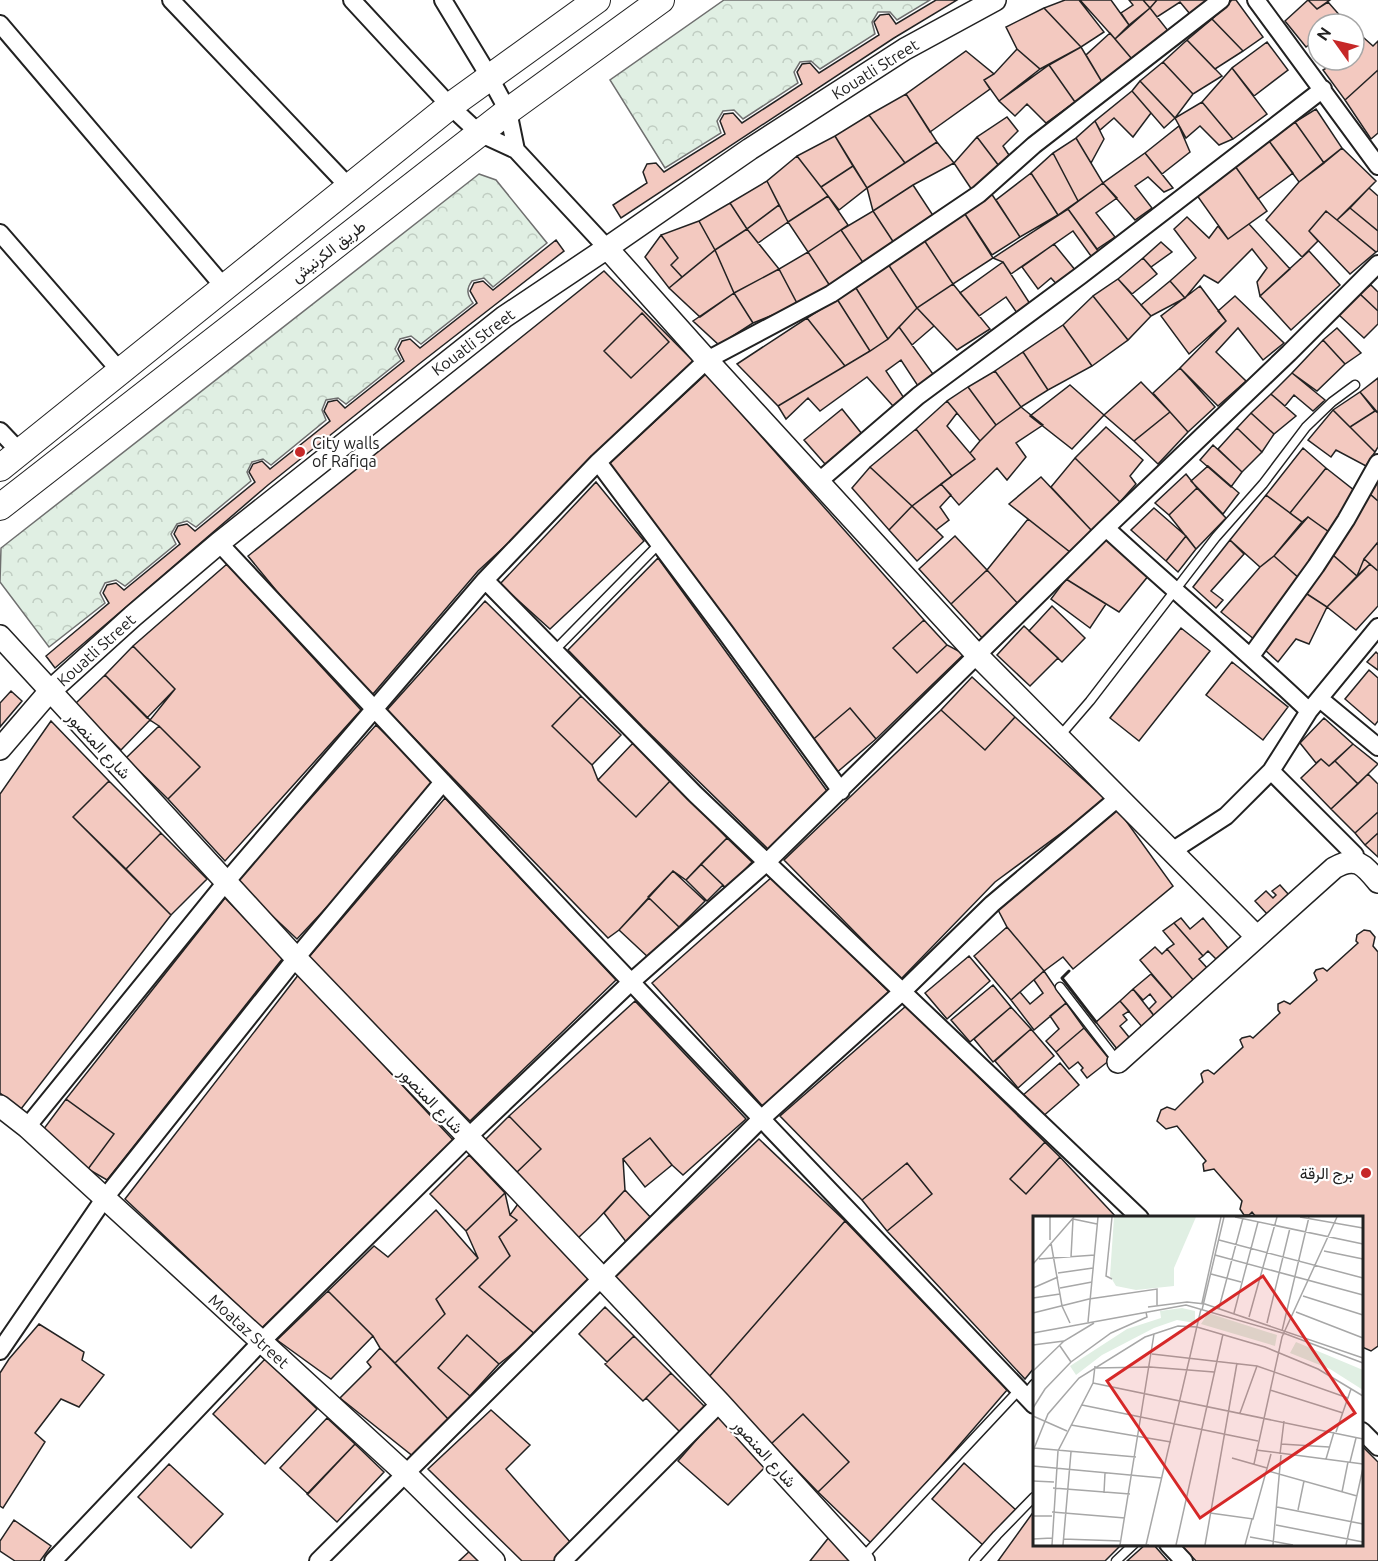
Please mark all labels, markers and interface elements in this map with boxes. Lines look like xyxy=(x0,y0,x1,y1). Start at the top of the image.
north arrow xyxy=(1306,12,1366,72)
text: N xyxy=(1313,24,1334,44)
street label: Kouatli Street xyxy=(828,35,922,103)
street label: طريق الكرنيش xyxy=(287,216,370,287)
street label: Kouatli Street xyxy=(428,305,518,379)
place label: City walls of Rafiqa xyxy=(312,434,379,470)
marker: City walls of Rafiqa xyxy=(293,445,307,459)
street label: Kouatli Street xyxy=(53,610,139,690)
street label: شارع المنصور xyxy=(61,707,135,784)
street label: شارع المنصور xyxy=(392,1062,467,1139)
place label: برج الرقة xyxy=(1300,1164,1354,1185)
marker: برج الرقة xyxy=(1359,1166,1373,1180)
inset map xyxy=(1033,1216,1363,1546)
street label: Moataz Street xyxy=(205,1290,293,1372)
street label: شارع المنصور xyxy=(727,1415,800,1493)

